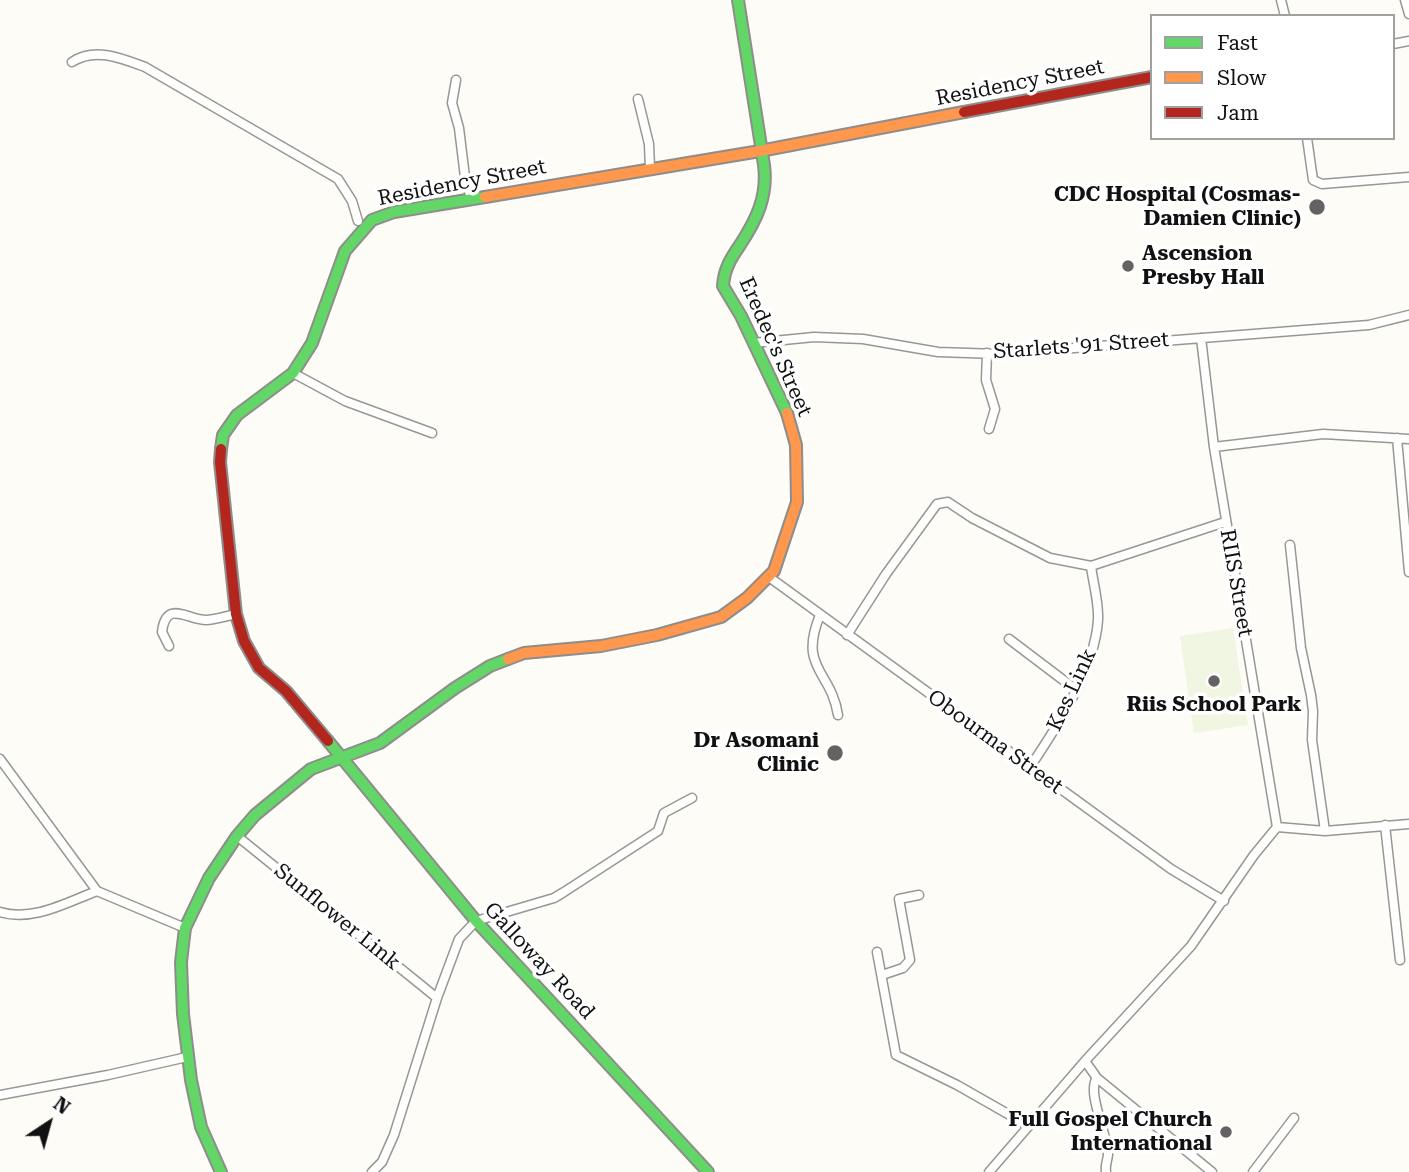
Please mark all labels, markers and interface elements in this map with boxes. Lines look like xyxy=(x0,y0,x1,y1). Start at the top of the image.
legend xyxy=(1150,14,1395,140)
text: Fast xyxy=(1217,31,1258,55)
street label: Residency Street xyxy=(934,54,1106,112)
text: Slow xyxy=(1217,66,1266,90)
text: Jam xyxy=(1217,101,1259,125)
street label: Residency Street xyxy=(376,154,548,212)
place label: CDC Hospital (Cosmas- Damien Clinic) xyxy=(1054,182,1301,232)
marker: CDC Hospital (Cosmas- Damien Clinic) xyxy=(1307,197,1327,217)
place label: Ascension Presby Hall xyxy=(1142,241,1264,291)
marker: Ascension Presby Hall xyxy=(1120,258,1136,274)
street label: Eredec's Street xyxy=(733,273,817,421)
street label: Starlets '91 Street xyxy=(992,327,1170,365)
street label: RIIS Street xyxy=(1214,527,1258,639)
street label: Kes Link xyxy=(1042,645,1102,735)
marker: Riis School Park xyxy=(1206,673,1222,689)
street label: Obourma Street xyxy=(922,685,1068,799)
place label: Riis School Park xyxy=(1126,692,1302,718)
place label: Dr Asomani Clinic xyxy=(694,728,819,778)
marker: Dr Asomani Clinic xyxy=(825,743,845,763)
street label: Sunflower Link xyxy=(269,858,405,976)
street label: Galloway Road xyxy=(478,897,600,1025)
north arrow xyxy=(14,1088,84,1158)
text: N xyxy=(49,1092,74,1119)
place label: Full Gospel Church International xyxy=(1008,1107,1212,1157)
marker: Full Gospel Church International xyxy=(1218,1124,1234,1140)

